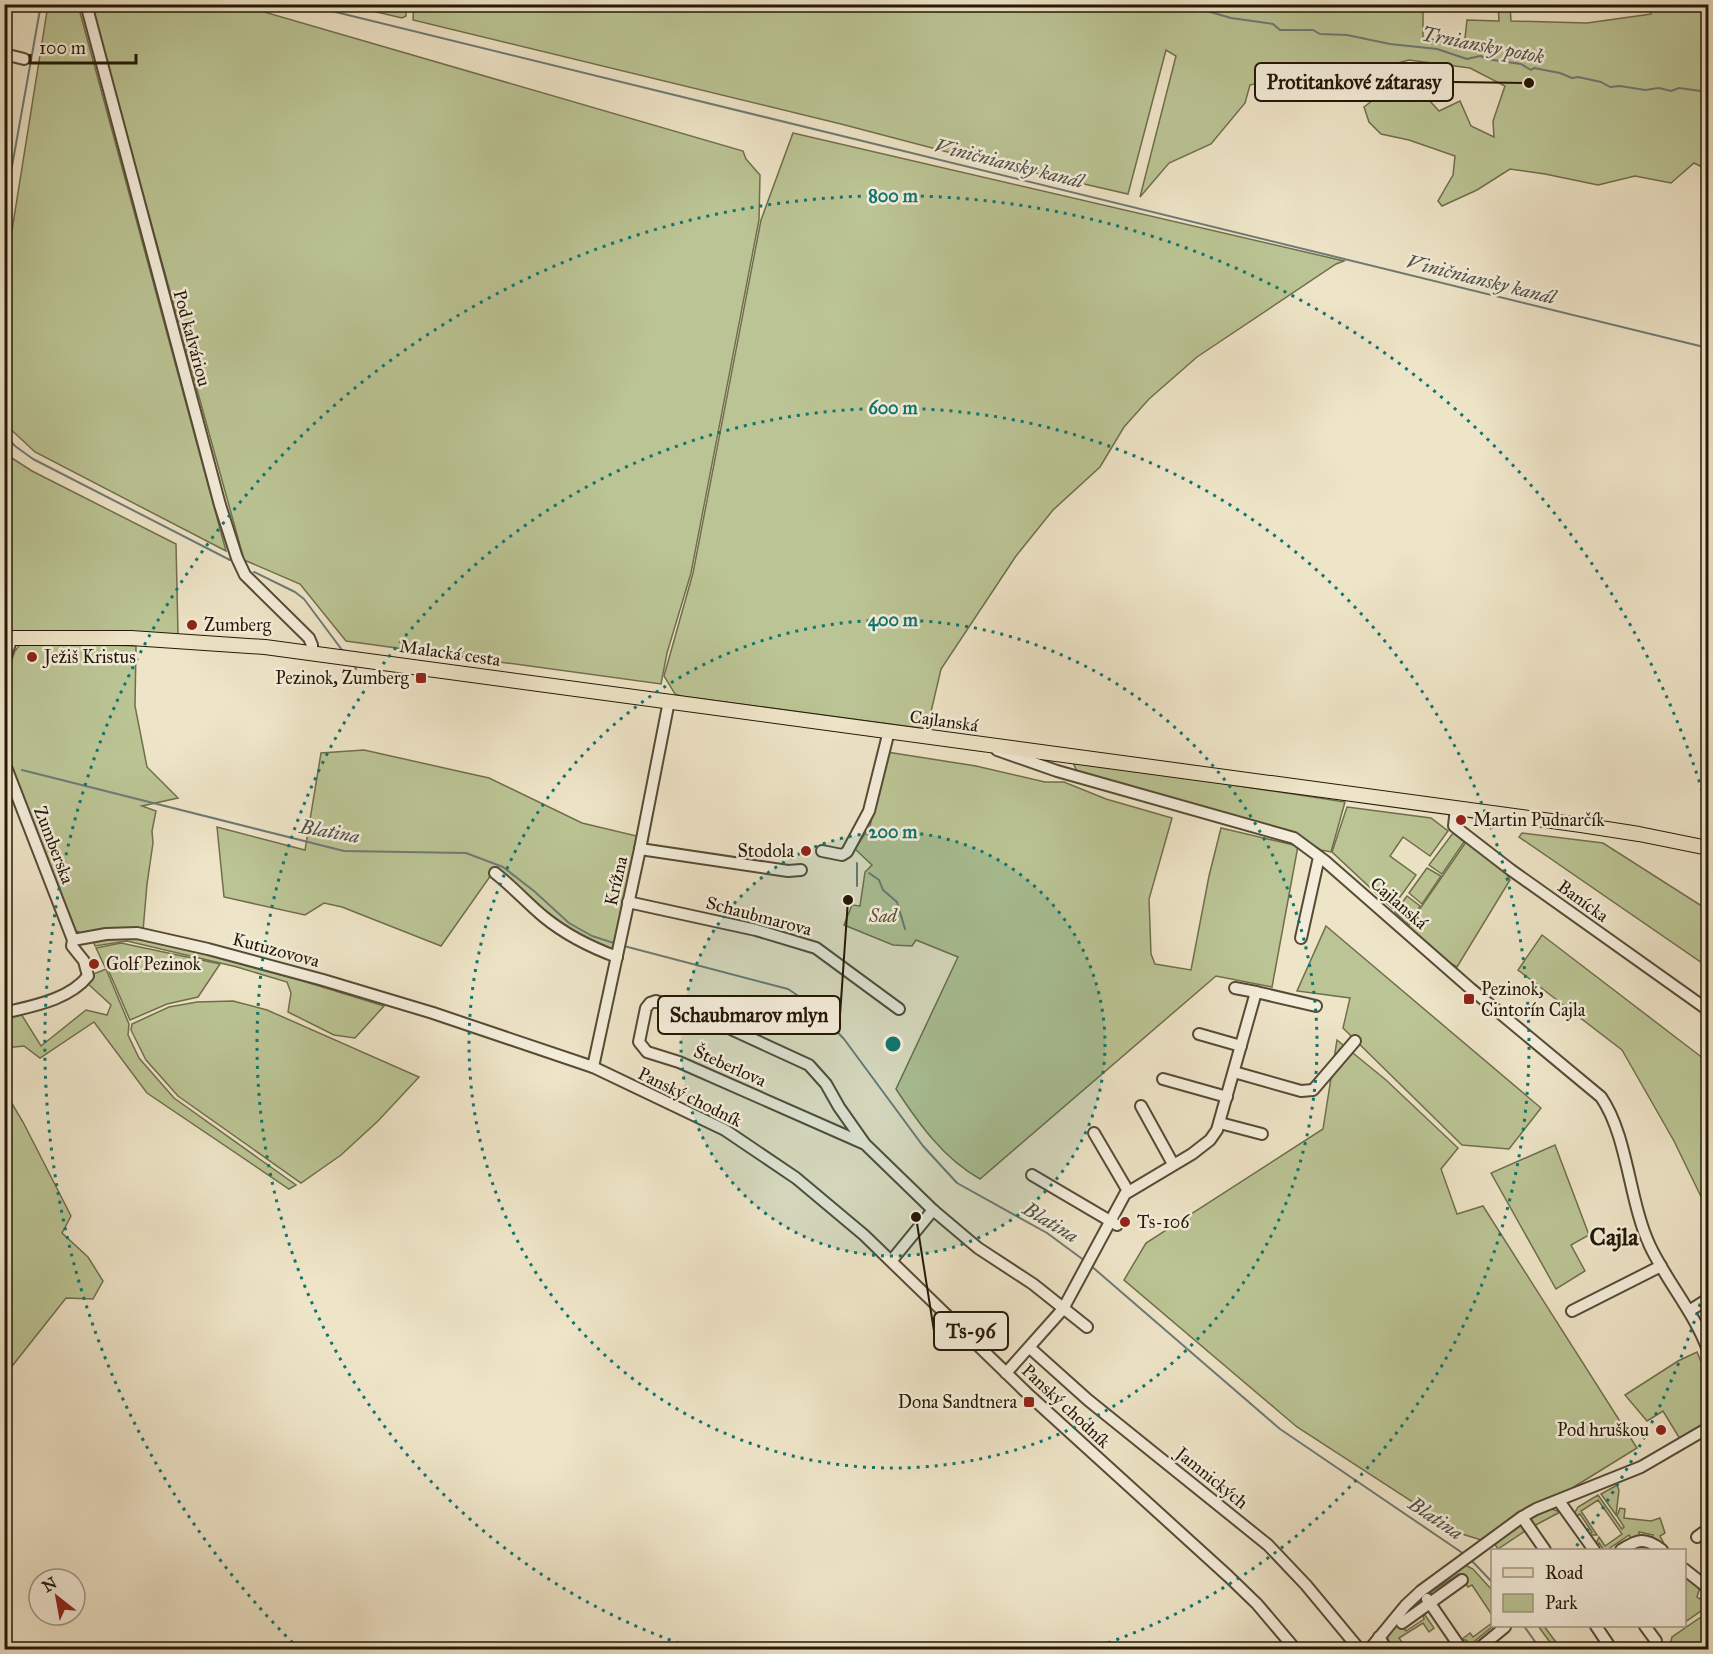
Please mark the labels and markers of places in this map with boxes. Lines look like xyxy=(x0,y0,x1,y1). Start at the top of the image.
callout: Protitankové zátarasy xyxy=(1255,63,1453,101)
place label: Zumberg xyxy=(204,614,272,637)
marker: Zumberg xyxy=(185,618,199,632)
place label: Ježiš Kristus xyxy=(42,646,136,669)
marker: Ježiš Kristus xyxy=(25,650,39,664)
place label: Pezinok, Zumberg xyxy=(275,667,410,690)
marker: Pezinok, Zumberg xyxy=(414,671,428,685)
place label: Martin Pudnarčík xyxy=(1473,809,1605,831)
marker: Martin Pudnarčík xyxy=(1454,813,1468,827)
place label: Stodola xyxy=(737,840,794,862)
marker: Stodola xyxy=(799,844,813,858)
place label: Golf Pezinok xyxy=(106,953,202,975)
marker: Golf Pezinok xyxy=(87,957,101,971)
place label: Pezinok, Cintorín Cajla xyxy=(1481,978,1586,1021)
marker: Pezinok, Cintorín Cajla xyxy=(1462,992,1476,1006)
callout: Schaubmarov mlyn xyxy=(658,996,840,1034)
centre of rings xyxy=(883,1034,903,1054)
place label: Ts-106 xyxy=(1137,1211,1190,1233)
marker: Ts-106 xyxy=(1118,1215,1132,1229)
callout: Ts-96 xyxy=(934,1312,1008,1350)
place label: Dona Sandtnera xyxy=(898,1391,1017,1413)
marker: Dona Sandtnera xyxy=(1022,1395,1036,1409)
place label: Pod hruškou xyxy=(1557,1419,1649,1441)
marker: Pod hruškou xyxy=(1654,1423,1668,1437)

